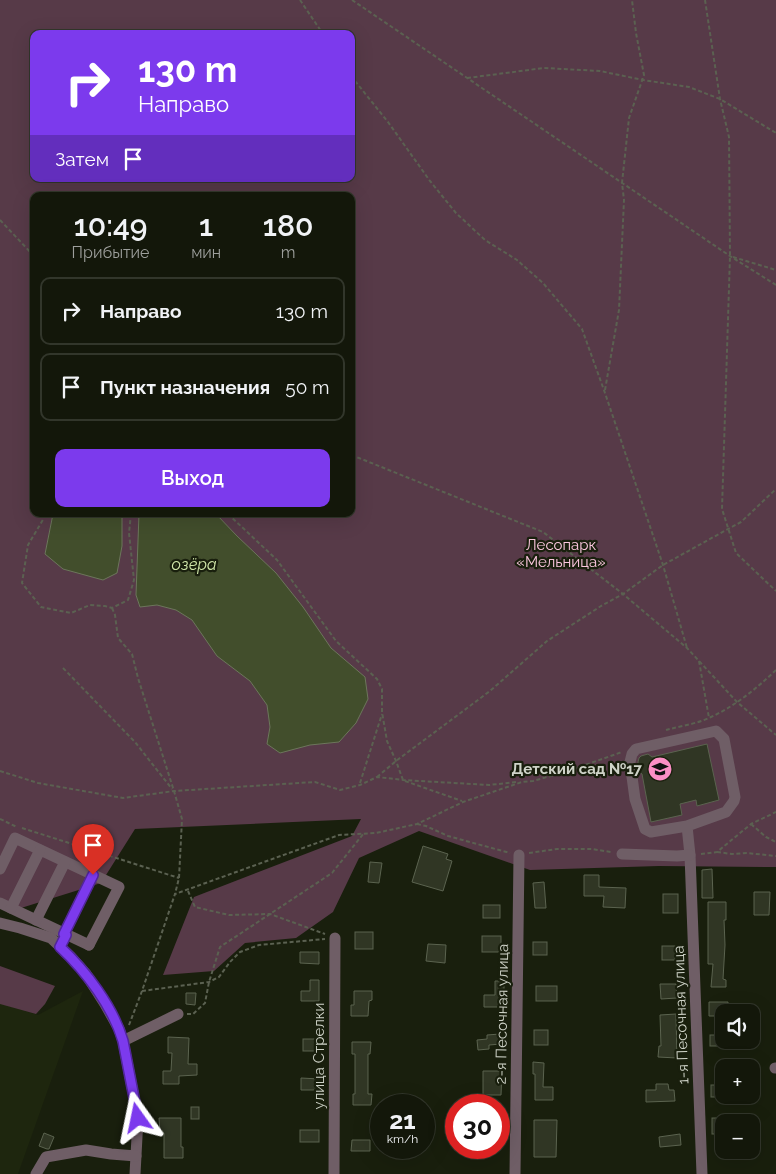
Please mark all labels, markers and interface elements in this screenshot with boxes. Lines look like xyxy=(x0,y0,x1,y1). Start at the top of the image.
text: 130 m xyxy=(138,49,237,90)
icon: right xyxy=(55,50,120,115)
text: Направо xyxy=(138,91,229,117)
icon: arrive xyxy=(119,145,147,173)
text: Затем xyxy=(55,148,109,170)
text: 10:49 xyxy=(74,208,147,243)
text: 1 xyxy=(199,208,213,243)
text: 180 xyxy=(263,208,313,243)
text: Прибытие xyxy=(72,243,150,262)
text: мин xyxy=(191,243,221,262)
text: m xyxy=(281,243,295,262)
icon: right xyxy=(57,297,85,325)
text: Направо xyxy=(100,300,181,322)
text: 130 m xyxy=(276,300,328,322)
icon: arrive xyxy=(57,373,85,401)
text: Пункт назначения xyxy=(100,376,270,398)
text: 50 m xyxy=(285,376,330,398)
button: Выход xyxy=(55,449,330,507)
park label: Лесопарк «Мельница» xyxy=(516,536,606,571)
water label: озёра xyxy=(171,555,217,574)
school or university icon: Детский сад №17 xyxy=(647,756,673,782)
place label: Детский сад №17 xyxy=(511,760,643,778)
pin xyxy=(72,824,114,875)
icon: arrive xyxy=(79,831,107,859)
street label: 2-я Песочная улица xyxy=(492,944,512,1084)
street label: 1-я Песочная улица xyxy=(670,945,692,1085)
street label: улица Стрелки xyxy=(310,1002,328,1110)
map controls xyxy=(715,1004,760,1159)
button: sound xyxy=(715,1004,760,1049)
button: + xyxy=(715,1059,760,1104)
position arrow xyxy=(111,1091,163,1143)
speed limit sign: 30 xyxy=(445,1094,510,1159)
text: 21 xyxy=(389,1105,416,1135)
button: − xyxy=(715,1114,760,1159)
text: km/h xyxy=(387,1132,418,1146)

